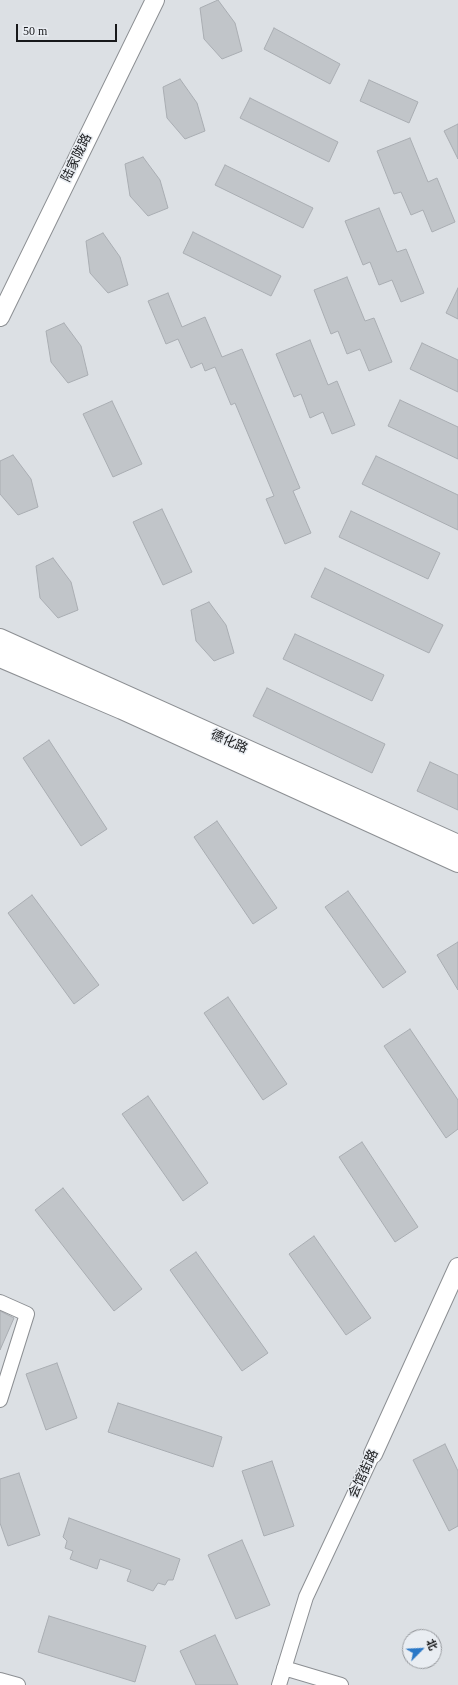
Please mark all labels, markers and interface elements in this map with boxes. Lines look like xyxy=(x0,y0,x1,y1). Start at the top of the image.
scale bar xyxy=(18,16,119,42)
text: 50 m xyxy=(23,24,47,38)
street label: 陆家陇路 xyxy=(59,131,95,185)
street label: 德化路 xyxy=(208,727,250,757)
street label: 会馆街路 xyxy=(346,1447,382,1501)
north arrow xyxy=(402,1629,442,1669)
text: 北 xyxy=(424,1637,440,1652)

